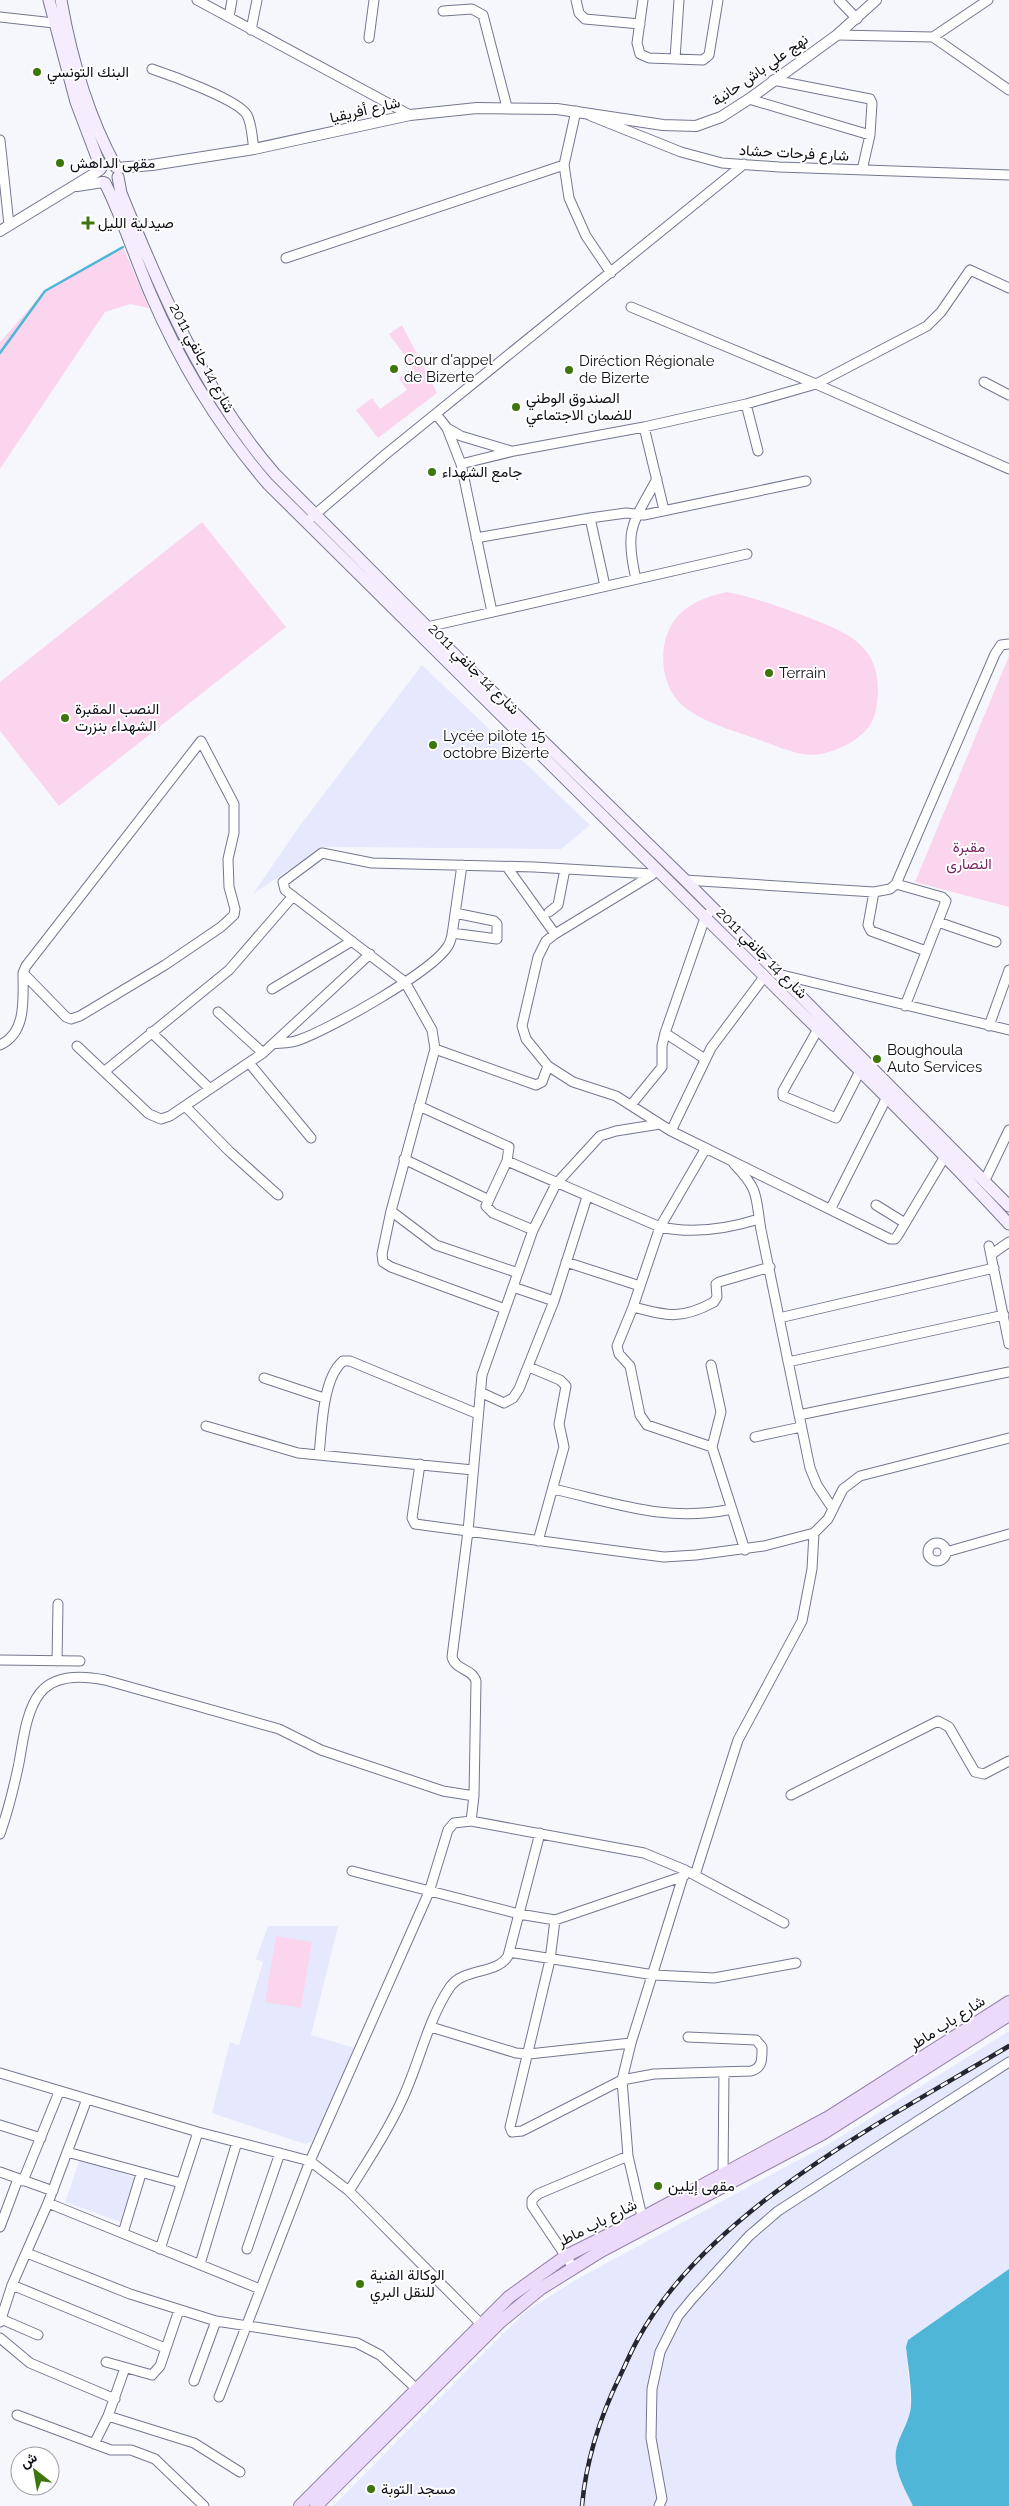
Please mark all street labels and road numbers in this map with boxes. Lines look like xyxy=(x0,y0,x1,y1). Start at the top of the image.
street label: نهج علي باش حانبة xyxy=(708,30,814,113)
street label: شارع أفريقيا xyxy=(328,93,403,129)
street label: شارع فرحات حشاد xyxy=(738,141,850,167)
street label: شارع 14 جانفي 2011 xyxy=(162,300,239,418)
street label: شارع 14 جانفي 2011 xyxy=(422,620,523,721)
street label: شارع 14 جانفي 2011 xyxy=(710,904,811,1005)
street label: شارع باب ماطر xyxy=(905,1992,990,2056)
street label: شارع باب ماطر xyxy=(553,2195,641,2253)

